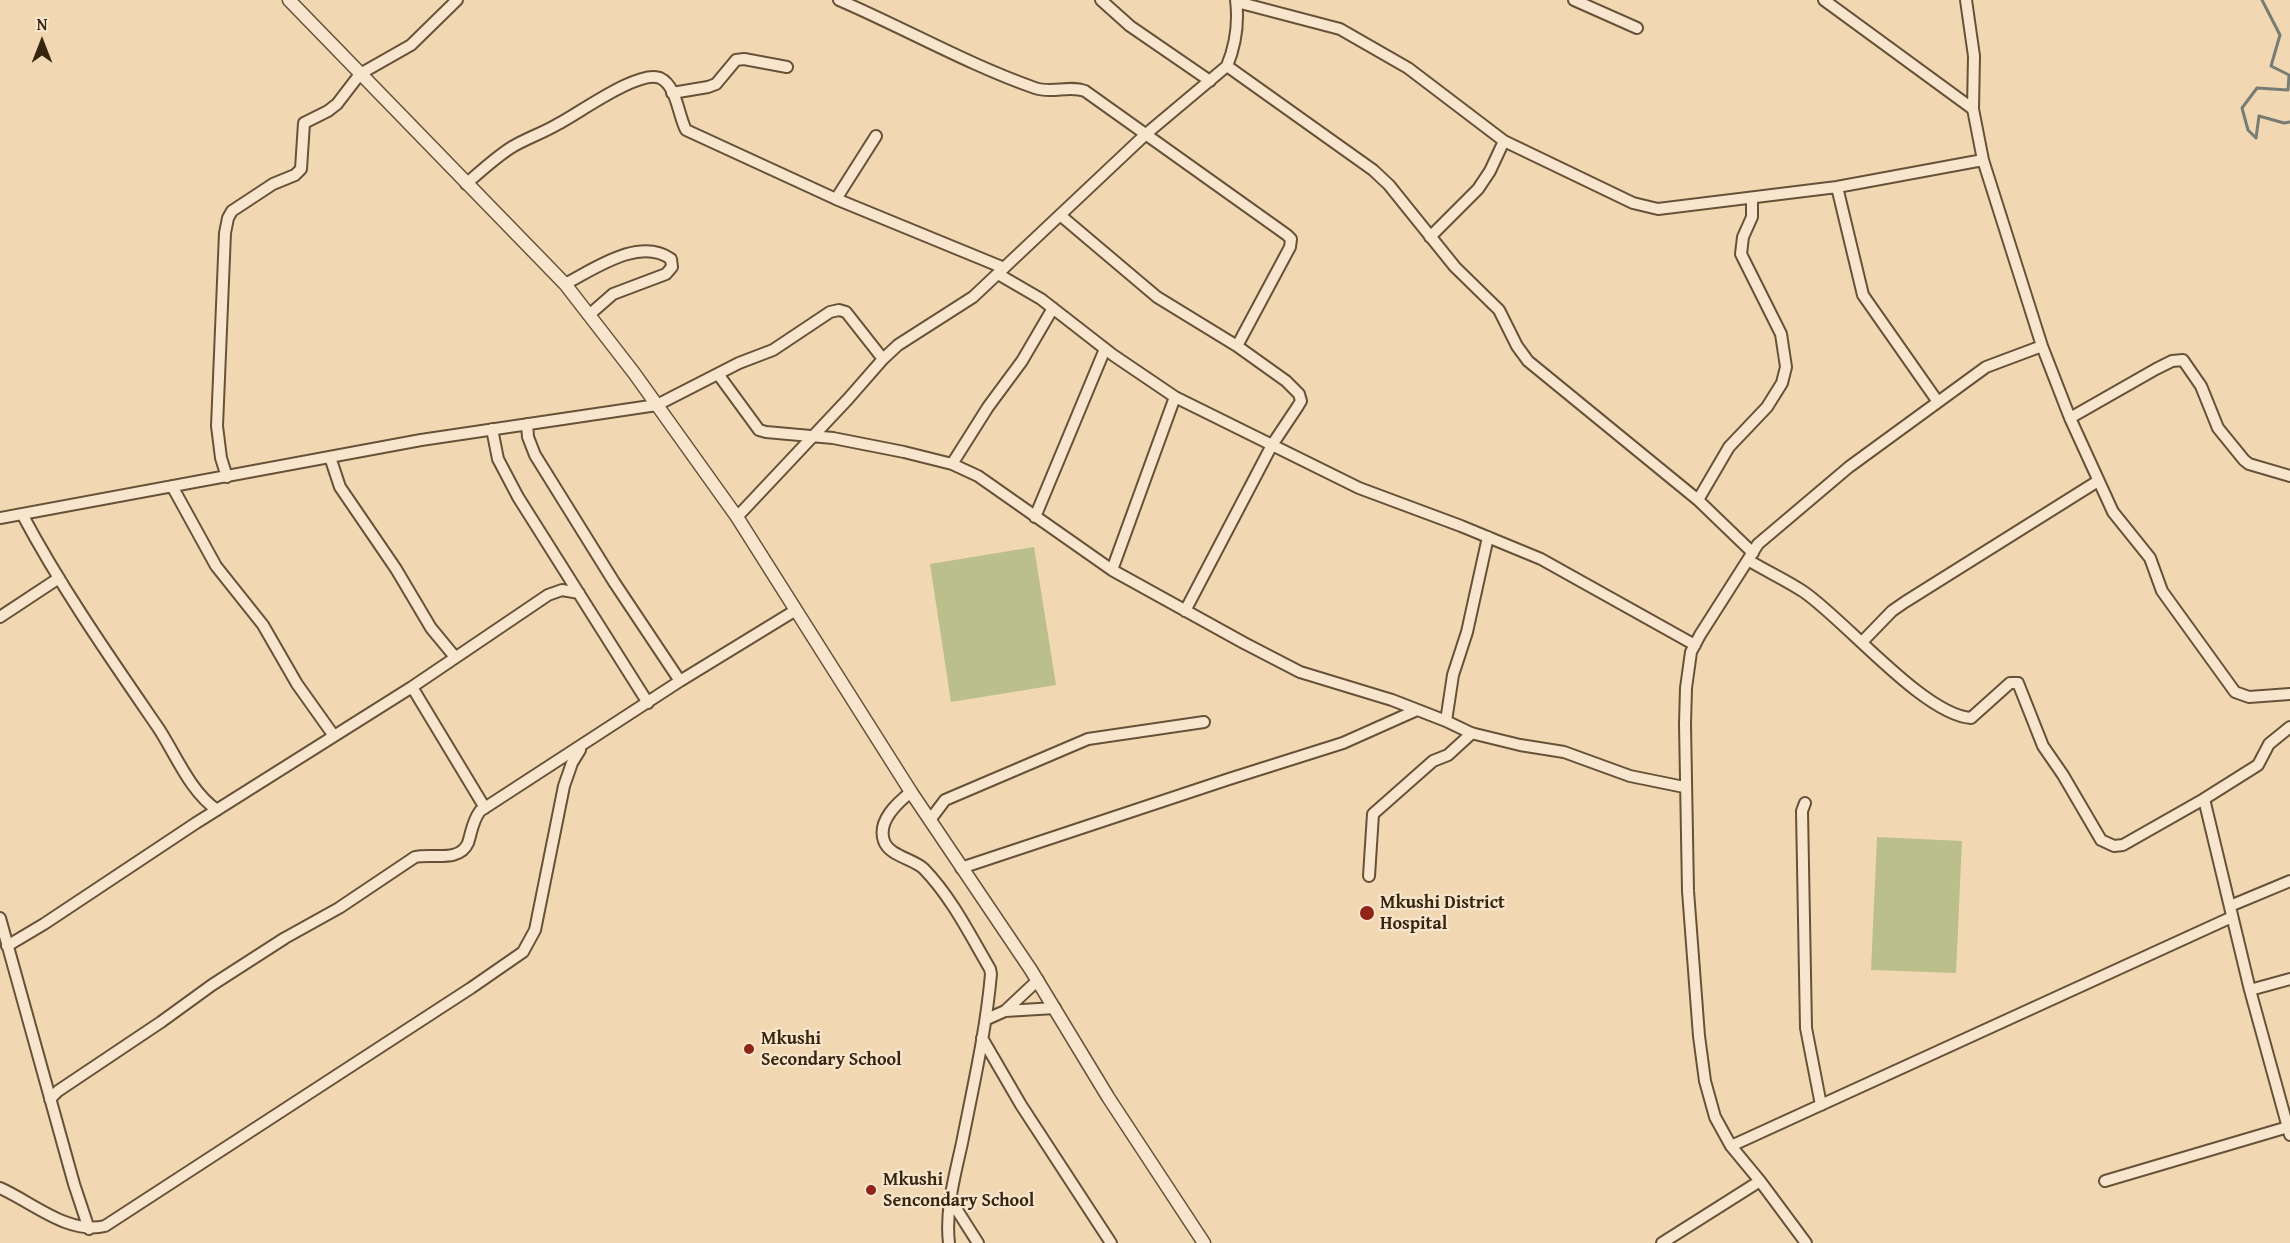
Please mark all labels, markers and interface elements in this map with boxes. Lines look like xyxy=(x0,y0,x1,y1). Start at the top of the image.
north arrow xyxy=(12,12,72,72)
text: N xyxy=(37,12,47,36)
place label: Mkushi District Hospital xyxy=(1380,892,1505,934)
marker: Mkushi District Hospital xyxy=(1358,904,1376,922)
place label: Mkushi Secondary School xyxy=(761,1028,902,1070)
marker: Mkushi Secondary School xyxy=(742,1042,756,1056)
place label: Mkushi Sencondary School xyxy=(883,1169,1034,1212)
marker: Mkushi Sencondary School xyxy=(864,1183,878,1197)

